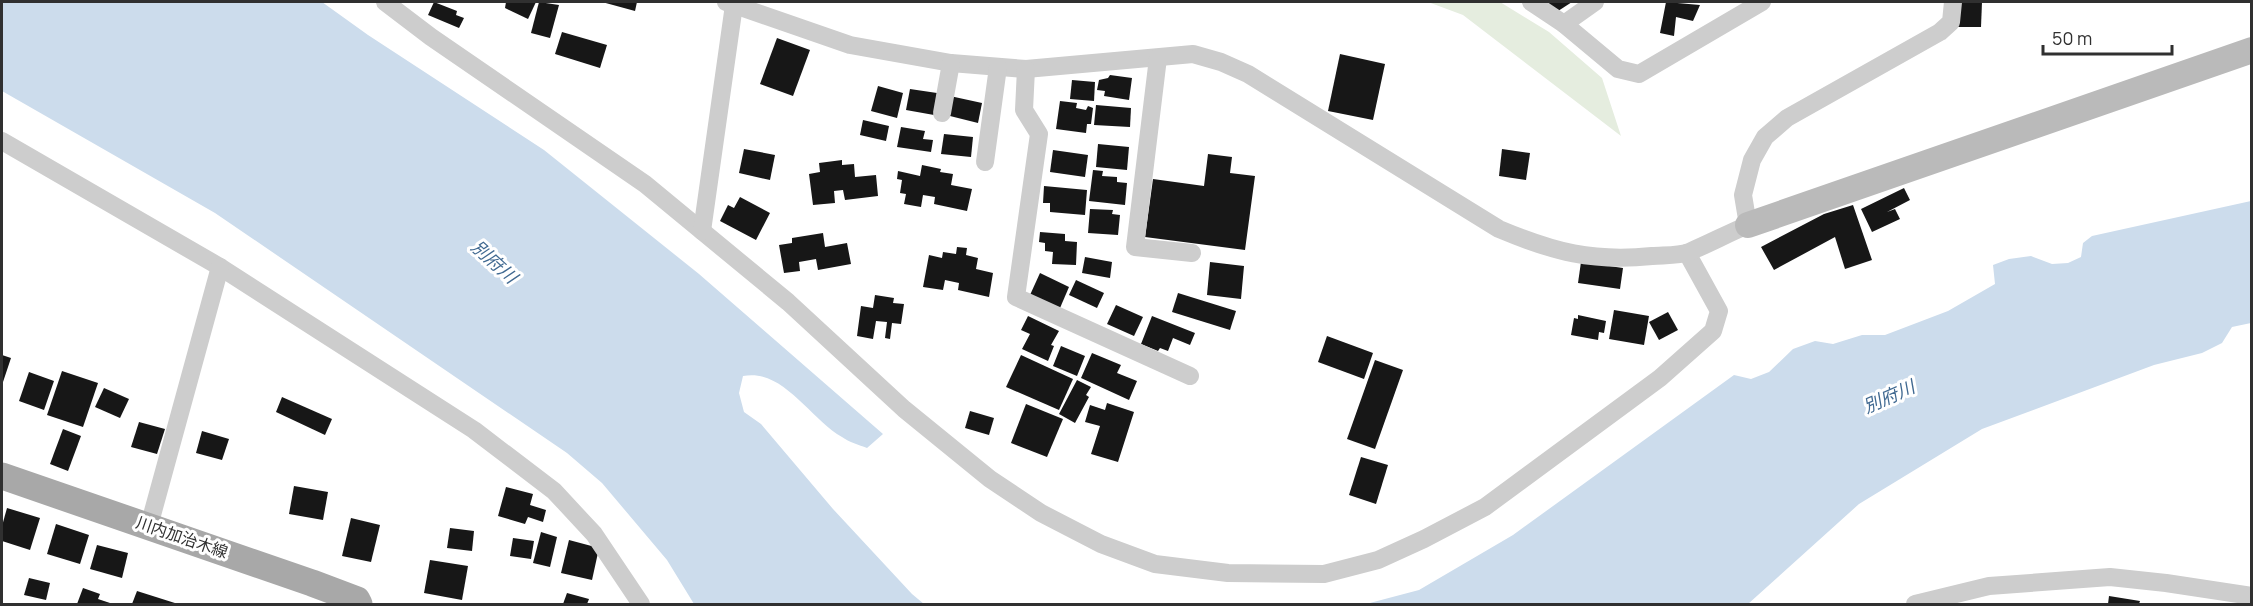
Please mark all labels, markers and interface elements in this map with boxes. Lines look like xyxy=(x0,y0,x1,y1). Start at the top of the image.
scale bar xyxy=(2043,18,2172,56)
text: 50 m xyxy=(2052,26,2092,50)
water label: 別府川 xyxy=(467,234,524,290)
water label: 別府川 xyxy=(1859,373,1920,418)
street label: 川内加治木線 xyxy=(133,511,231,563)

